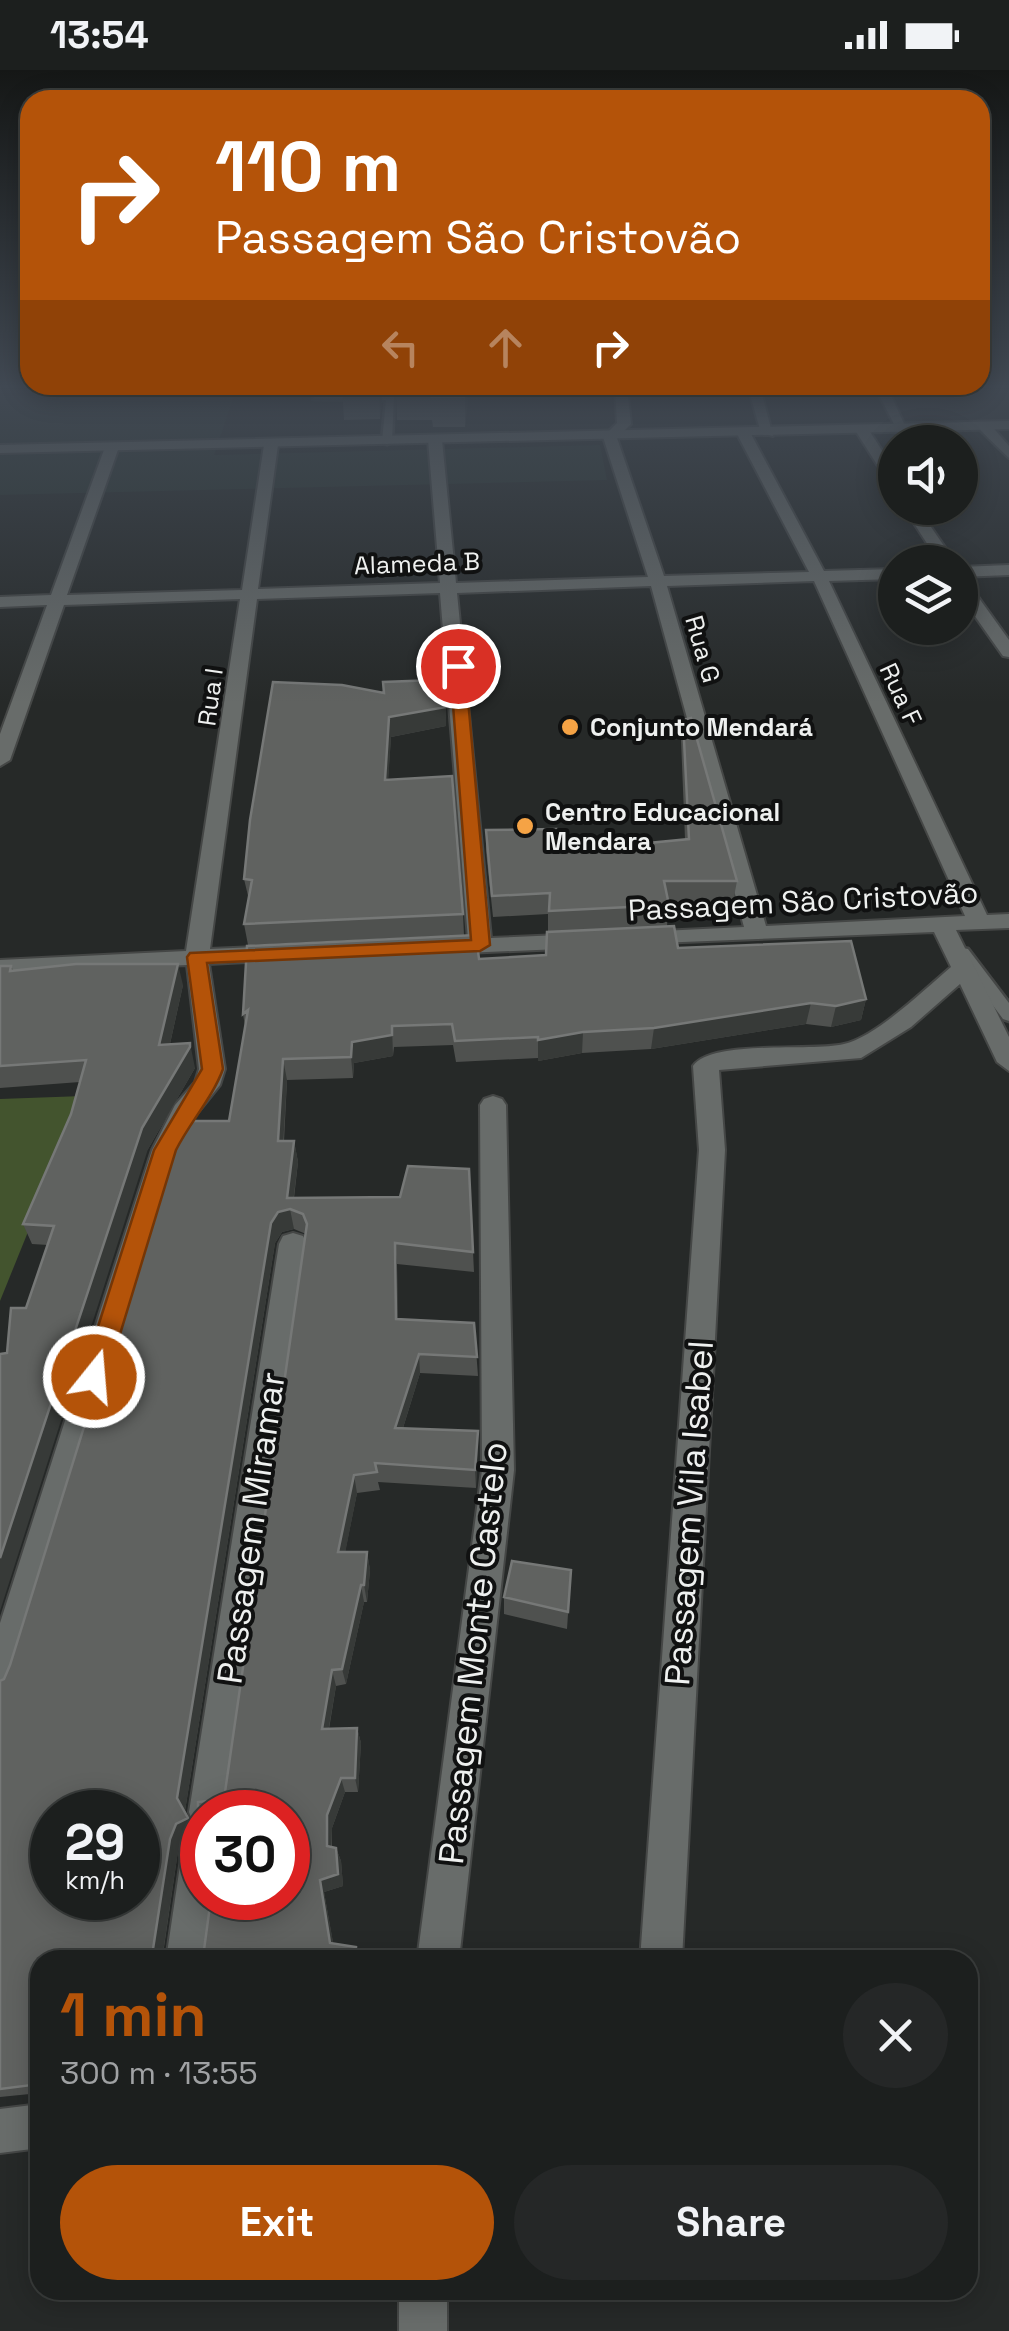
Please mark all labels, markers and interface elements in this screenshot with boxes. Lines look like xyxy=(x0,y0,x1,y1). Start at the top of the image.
text: 13:54 xyxy=(50,11,149,59)
text: 110 m xyxy=(215,122,401,211)
icon: right xyxy=(50,130,180,260)
text: Passagem São Cristovão xyxy=(215,209,741,266)
icon: left xyxy=(373,320,428,375)
icon: ahead xyxy=(478,320,533,375)
icon: right xyxy=(583,320,638,375)
map controls xyxy=(878,425,978,645)
button: sound xyxy=(878,425,978,525)
street label: Alameda B xyxy=(353,545,481,581)
button: layers xyxy=(878,545,978,645)
street label: Rua G xyxy=(678,612,728,686)
pin xyxy=(416,624,501,709)
icon: arrive xyxy=(431,639,486,694)
street label: Rua F xyxy=(873,658,929,730)
street label: Rua I xyxy=(190,666,230,728)
place label: Conjunto Mendará xyxy=(590,711,813,743)
marker: Conjunto Mendará xyxy=(559,716,581,738)
place label: Centro Educacional Mendara xyxy=(545,796,780,857)
marker: Centro Educacional Mendara xyxy=(514,815,536,837)
street label: Passagem São Cristovão xyxy=(627,872,979,930)
position arrow xyxy=(42,1325,146,1429)
street label: Passagem Vila Isabel xyxy=(655,1339,723,1687)
street label: Passagem Miramar xyxy=(207,1369,295,1687)
street label: Passagem Monte Castelo xyxy=(429,1440,517,1866)
speed limit sign: 30 xyxy=(180,1790,310,1920)
text: 29 xyxy=(65,1811,125,1875)
text: km/h xyxy=(65,1864,125,1896)
text: 1 min xyxy=(60,1977,207,2054)
button: close xyxy=(843,1983,948,2088)
text: 300 m · 13:55 xyxy=(60,2053,258,2093)
button: Exit xyxy=(60,2165,494,2280)
button: Share xyxy=(514,2165,948,2280)

